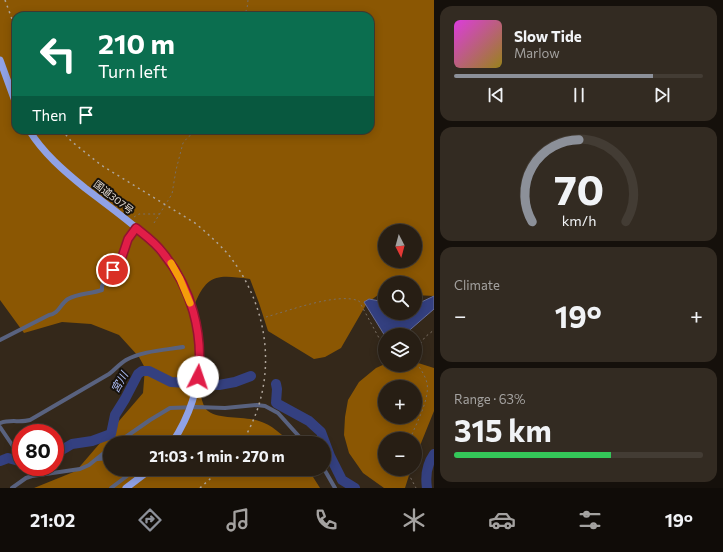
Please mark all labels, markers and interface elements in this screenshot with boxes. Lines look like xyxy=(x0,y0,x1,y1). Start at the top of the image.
text: 210 m xyxy=(98,26,175,60)
text: Slow Tide xyxy=(514,27,582,45)
icon: left xyxy=(32,28,84,80)
text: Marlow xyxy=(514,45,560,61)
text: Turn left xyxy=(98,60,167,82)
icon: previous xyxy=(485,84,507,106)
icon: pause xyxy=(568,84,590,106)
icon: next xyxy=(651,84,673,106)
icon: arrive xyxy=(75,104,97,126)
text: Then xyxy=(32,106,67,124)
text: 70 xyxy=(553,163,604,214)
street label: 国道307号 xyxy=(92,178,136,216)
text: km/h xyxy=(561,210,596,228)
north arrow xyxy=(378,224,422,268)
map controls xyxy=(378,224,422,476)
pin xyxy=(96,253,130,287)
icon: arrive xyxy=(102,259,124,281)
button: search xyxy=(378,276,422,320)
text: Climate xyxy=(454,277,500,293)
text: 19° xyxy=(555,297,602,334)
text: − xyxy=(454,302,467,329)
text: + xyxy=(690,302,703,329)
button: layers xyxy=(378,328,422,372)
position arrow xyxy=(177,356,219,398)
water label: 宮川 xyxy=(108,368,131,395)
button: + xyxy=(378,380,422,424)
text: Range · 63% xyxy=(454,391,525,407)
text: 315 km xyxy=(454,411,552,448)
speed limit sign: 80 xyxy=(12,424,64,476)
button: − xyxy=(378,432,422,476)
text: 21:03 · 1 min · 270 m xyxy=(149,447,285,465)
icon: directions xyxy=(136,506,164,534)
icon: music xyxy=(224,506,252,534)
icon: phone xyxy=(312,506,340,534)
icon: climate xyxy=(400,506,428,534)
icon: car xyxy=(488,506,516,534)
icon: filters xyxy=(576,506,604,534)
text: 21:02 xyxy=(30,509,75,531)
text: 19° xyxy=(665,509,693,531)

